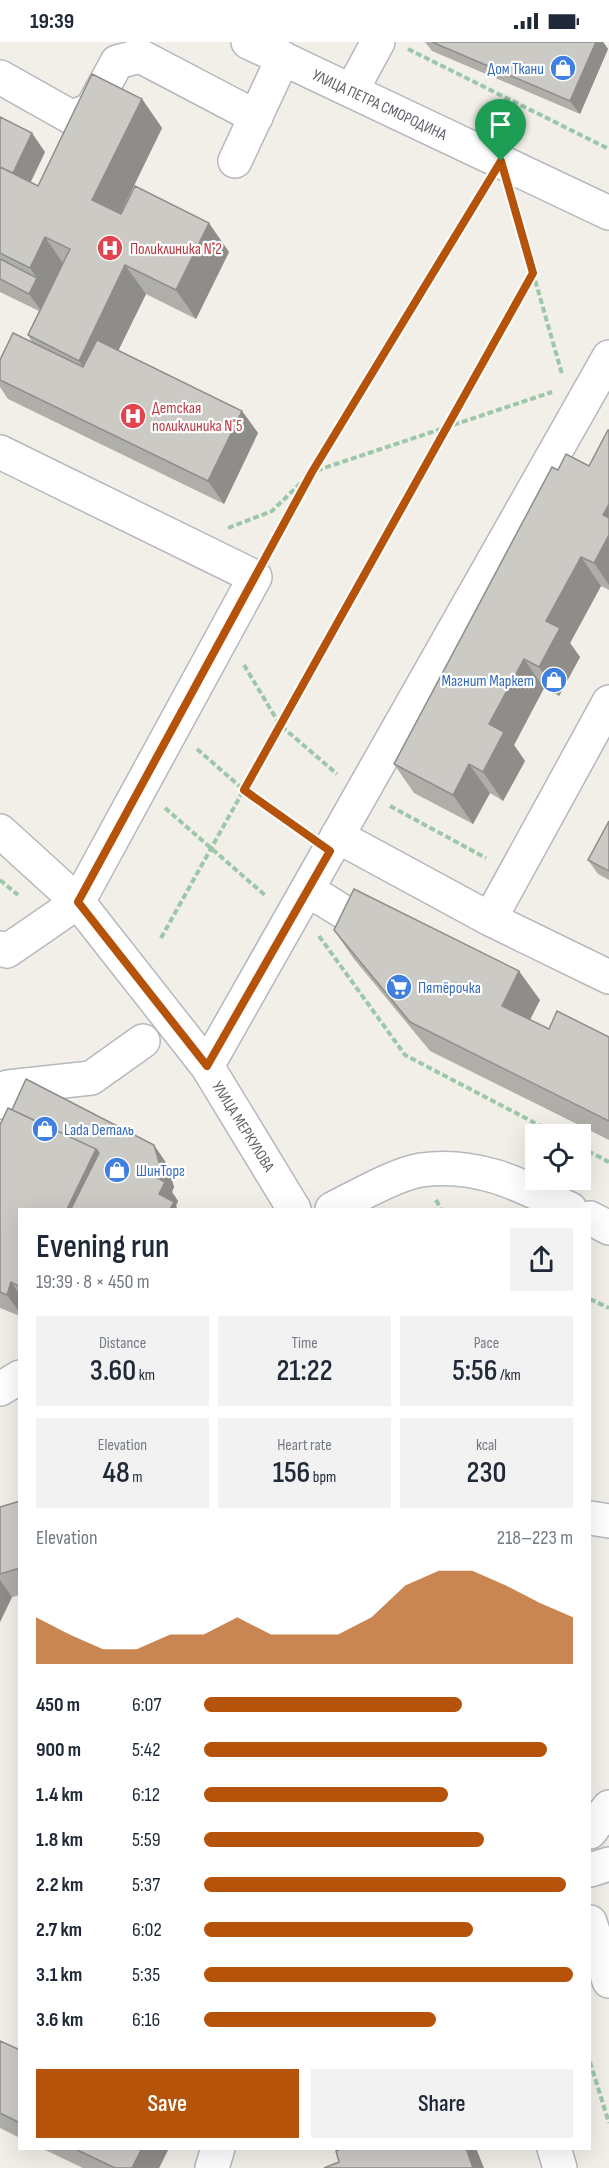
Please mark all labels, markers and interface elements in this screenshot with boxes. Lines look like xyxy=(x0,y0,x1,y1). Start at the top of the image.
text: 19:39 xyxy=(30,8,74,35)
shop icon: Дом Ткани xyxy=(548,53,578,83)
place label: Дом Ткани xyxy=(487,60,544,79)
street label: УЛИЦА ПЕТРА СМОРОДИНА xyxy=(309,66,450,145)
pin xyxy=(475,99,526,161)
icon: arrive xyxy=(484,108,517,141)
hospital icon: Поликлиника N˚2 xyxy=(95,233,125,263)
place label: Поликлиника N˚2 xyxy=(130,240,222,259)
place label: Детская поликлиника N˚5 xyxy=(152,399,242,436)
hospital icon: Детская поликлиника N˚5 xyxy=(118,401,148,431)
shop icon: Магнит Маркет xyxy=(539,665,569,695)
place label: Магнит Маркет xyxy=(441,672,534,691)
supermarket icon: Пятёрочка xyxy=(384,972,414,1002)
place label: Пятёрочка xyxy=(418,979,481,998)
street label: УЛИЦА МЕРКУЛОВА xyxy=(207,1078,278,1176)
shop icon: Lada Dеталь xyxy=(30,1114,60,1144)
place label: Lada Dеталь xyxy=(64,1121,134,1140)
map controls xyxy=(525,1124,591,1190)
button: locate xyxy=(525,1124,591,1190)
shop icon: ШинТорг xyxy=(102,1155,132,1185)
place label: ШинТорг xyxy=(136,1162,185,1181)
text: Evening run xyxy=(36,1227,170,1267)
button: share xyxy=(510,1228,573,1291)
text: 19:39 · 8 × 450 m xyxy=(36,1270,150,1294)
text: Distance xyxy=(99,1334,146,1353)
text: Time xyxy=(291,1334,318,1353)
text: Pace xyxy=(474,1334,499,1353)
text: 3.60 xyxy=(90,1353,136,1389)
text: 21:22 xyxy=(276,1353,333,1389)
text: 5:56 xyxy=(452,1353,498,1389)
text: km xyxy=(136,1366,155,1385)
text: /km xyxy=(498,1366,521,1385)
text: Elevation xyxy=(98,1436,147,1455)
text: Heart rate xyxy=(277,1436,332,1455)
text: kcal xyxy=(476,1436,497,1455)
text: 48 xyxy=(102,1455,130,1491)
text: 156 xyxy=(273,1455,310,1491)
text: 230 xyxy=(467,1455,506,1491)
text: m xyxy=(130,1468,143,1487)
text: bpm xyxy=(310,1468,336,1487)
text: Elevation xyxy=(36,1526,98,1550)
text: 218–223 m xyxy=(497,1526,573,1550)
text: 450 m xyxy=(36,1693,80,1717)
text: 6:07 xyxy=(132,1693,161,1717)
text: 900 m xyxy=(36,1738,81,1762)
text: 5:42 xyxy=(132,1738,161,1762)
text: 1.4 km xyxy=(36,1783,83,1807)
text: 6:12 xyxy=(132,1783,160,1807)
text: 1.8 km xyxy=(36,1828,83,1852)
text: 5:59 xyxy=(132,1828,161,1852)
text: 2.2 km xyxy=(36,1873,83,1897)
text: 5:37 xyxy=(132,1873,160,1897)
text: 2.7 km xyxy=(36,1918,82,1942)
text: 6:02 xyxy=(132,1918,162,1942)
text: 3.1 km xyxy=(36,1963,82,1987)
text: 5:35 xyxy=(132,1963,160,1987)
text: 3.6 km xyxy=(36,2008,83,2032)
text: 6:16 xyxy=(132,2008,160,2032)
button: Save xyxy=(36,2069,299,2138)
button: Share xyxy=(311,2069,573,2138)

